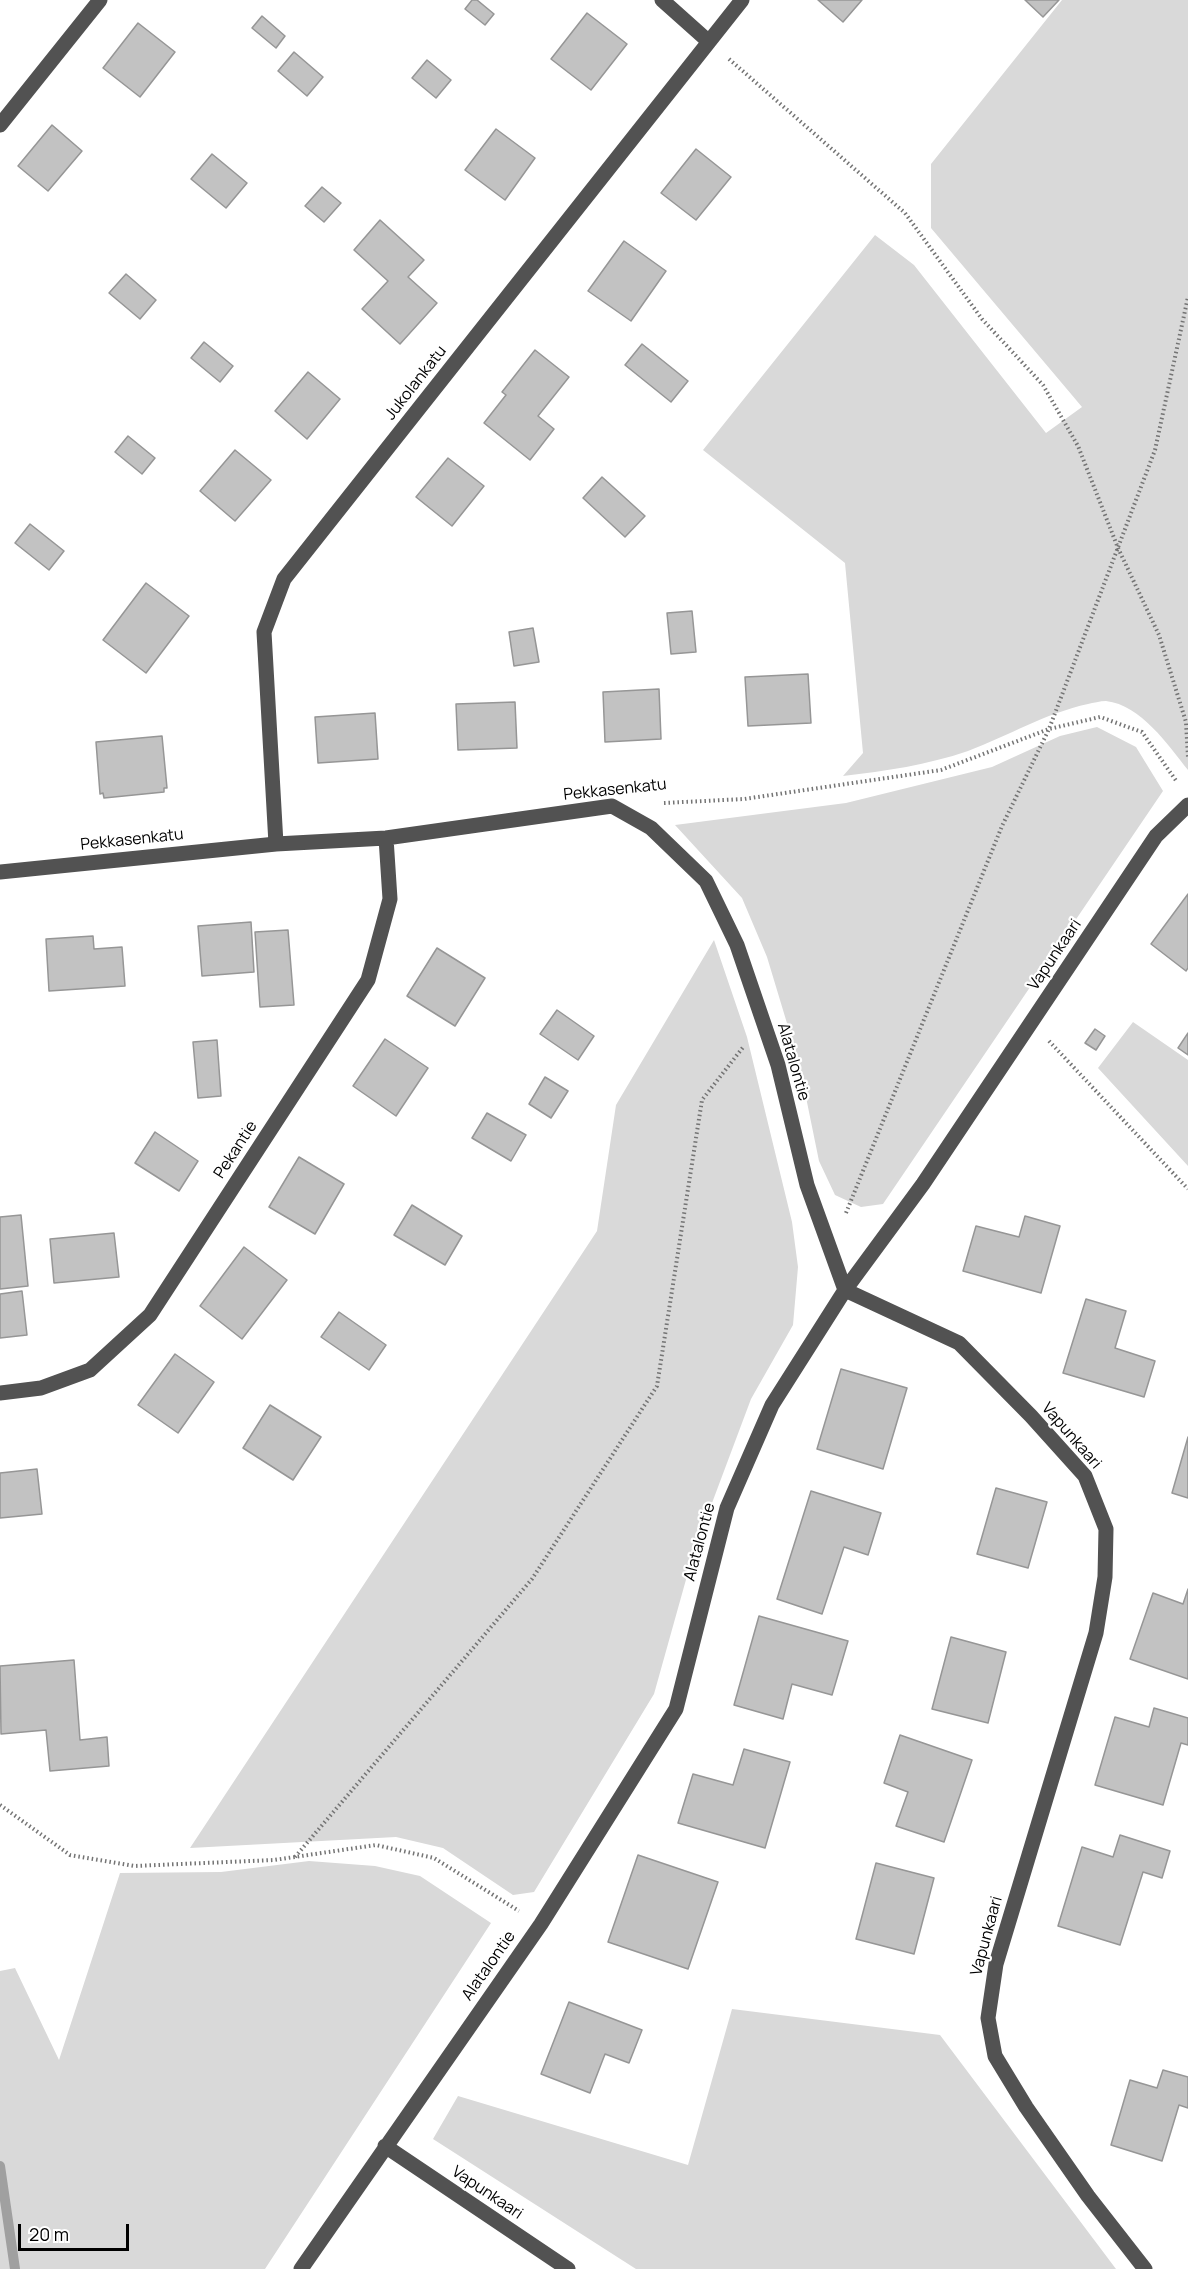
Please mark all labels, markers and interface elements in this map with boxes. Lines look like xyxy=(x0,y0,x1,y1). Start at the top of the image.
street label: Jukolankatu xyxy=(381,342,451,424)
street label: Pekkasenkatu xyxy=(563,775,667,805)
street label: Pekkasenkatu xyxy=(80,825,184,855)
street label: Vapunkaari xyxy=(1024,916,1086,994)
street label: Alatalontie xyxy=(773,1021,813,1103)
street label: Pekantie xyxy=(210,1118,262,1182)
street label: Vapunkaari xyxy=(1037,1399,1105,1473)
street label: Alatalontie xyxy=(680,1501,720,1583)
street label: Vapunkaari xyxy=(967,1894,1007,1978)
street label: Alatalontie xyxy=(458,1928,520,2004)
street label: Vapunkaari xyxy=(448,2162,526,2224)
scale bar xyxy=(21,2212,132,2250)
text: 20 m xyxy=(29,2222,69,2246)

